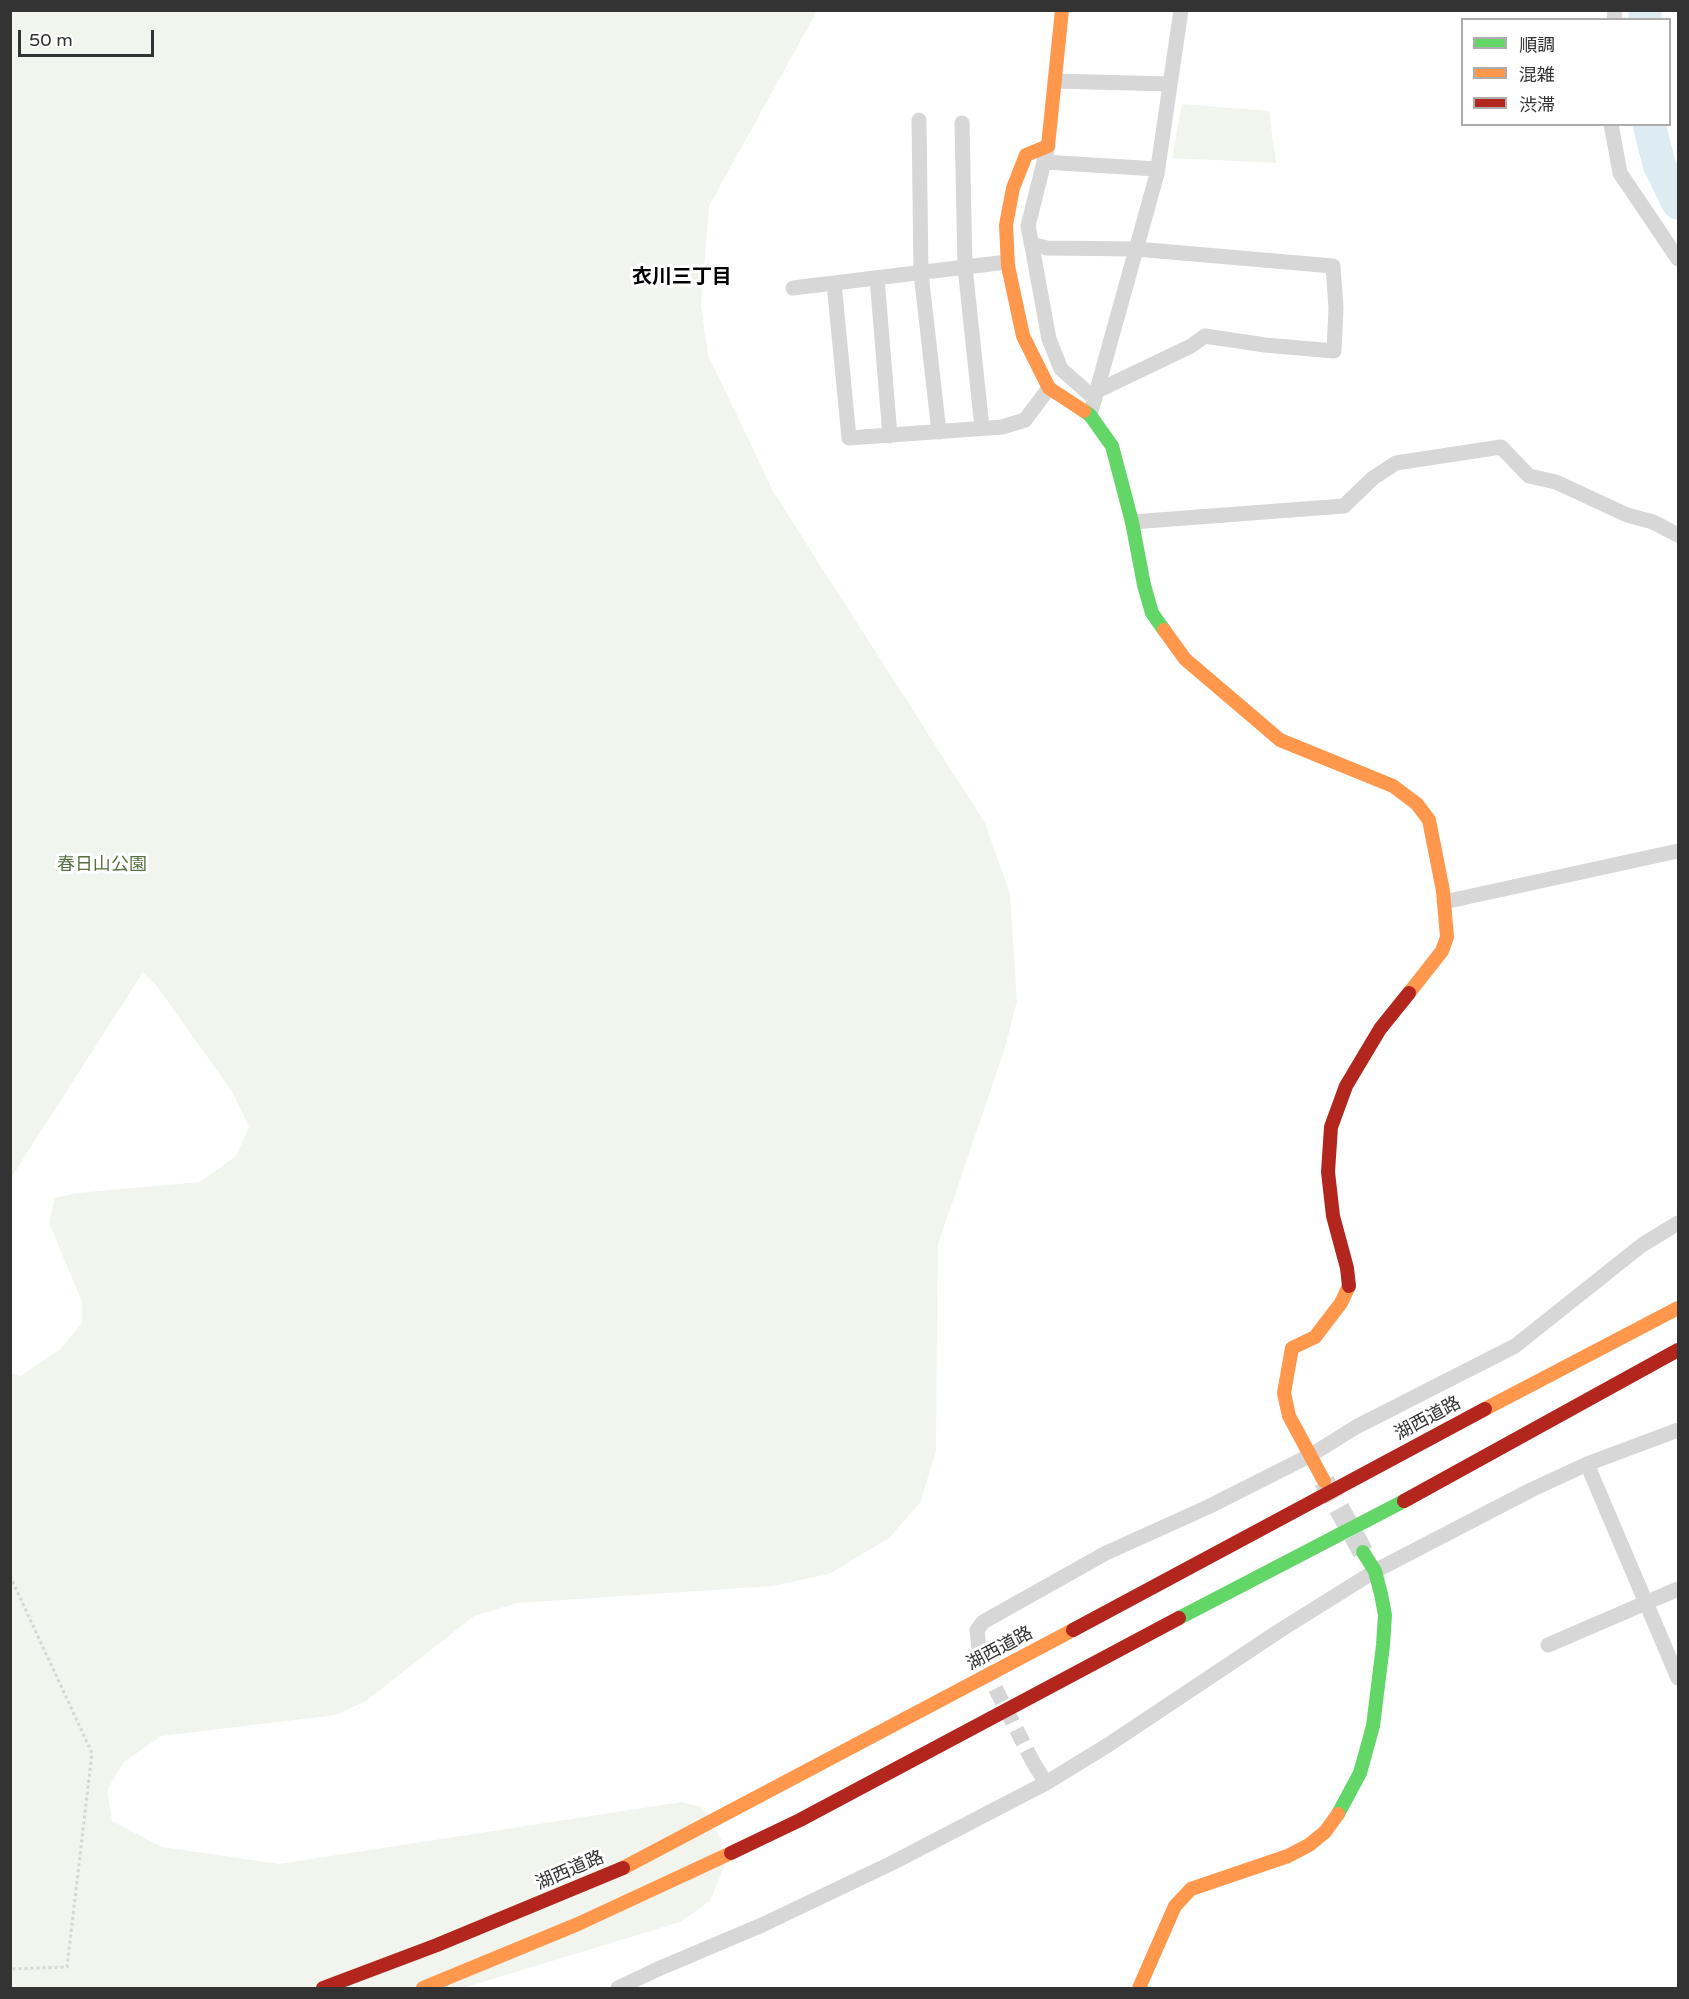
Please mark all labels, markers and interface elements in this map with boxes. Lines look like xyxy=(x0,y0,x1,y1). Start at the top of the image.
scale bar xyxy=(21,18,158,56)
legend xyxy=(1461,18,1671,126)
text: 50 m xyxy=(29,29,73,51)
text: 順調 xyxy=(1519,34,1555,56)
text: 混雑 xyxy=(1519,64,1555,86)
text: 渋滞 xyxy=(1519,94,1555,116)
district label: 衣川三丁目 xyxy=(632,266,732,290)
park label: 春日山公園 xyxy=(57,854,147,876)
street label: 湖西道路 xyxy=(1391,1393,1465,1445)
street label: 湖西道路 xyxy=(963,1623,1037,1675)
street label: 湖西道路 xyxy=(533,1847,607,1895)

